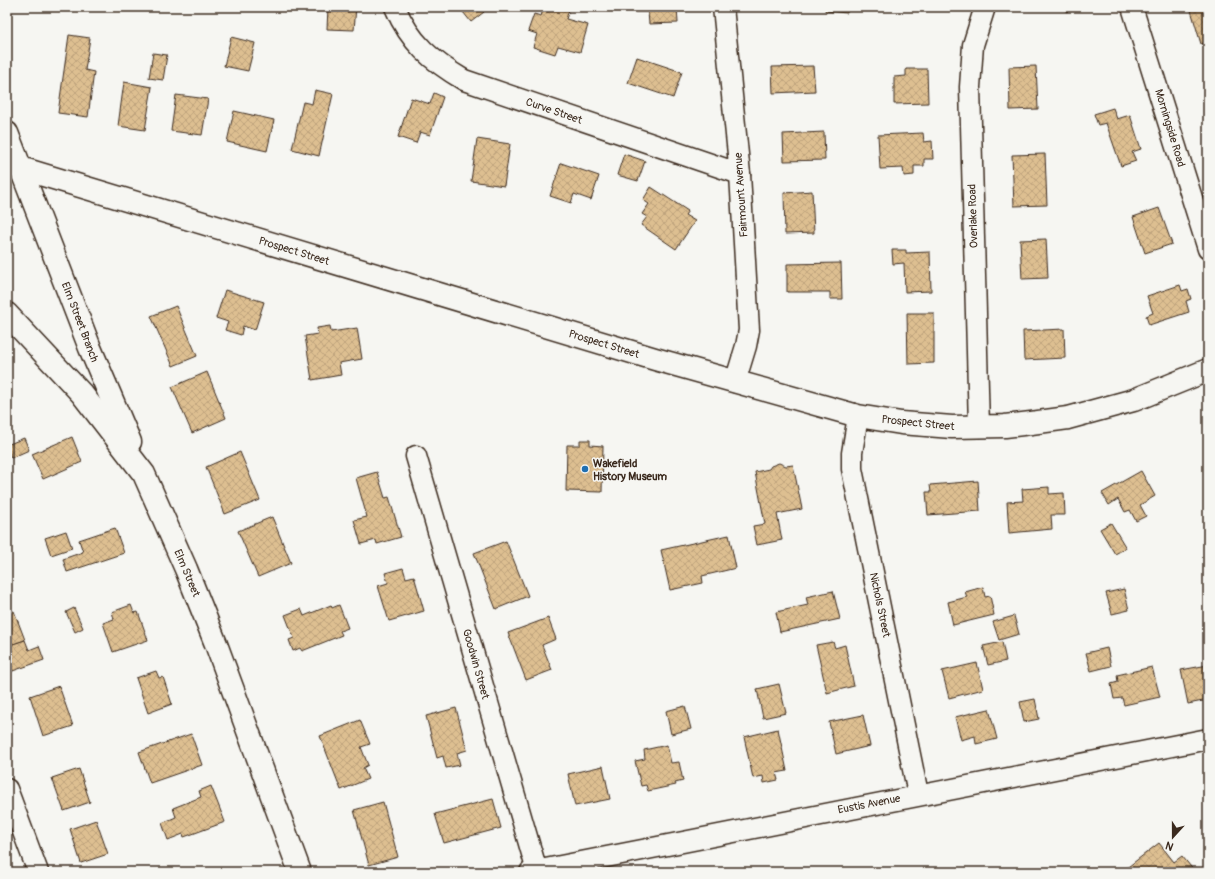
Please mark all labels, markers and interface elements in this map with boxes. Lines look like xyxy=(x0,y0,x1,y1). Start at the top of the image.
street label: Morningside Road xyxy=(1152,88,1188,168)
street label: Curve Street xyxy=(524,95,584,127)
street label: Fairmount Avenue xyxy=(732,152,750,238)
street label: Overlake Road xyxy=(965,184,981,248)
street label: Prospect Street xyxy=(257,234,331,268)
street label: Elm Street Branch xyxy=(59,280,101,364)
street label: Prospect Street xyxy=(567,327,641,361)
street label: Prospect Street xyxy=(881,413,956,433)
place label: Wakefield History Museum xyxy=(593,457,667,483)
marker: Wakefield History Museum xyxy=(580,464,590,474)
street label: Elm Street xyxy=(171,547,203,599)
street label: Nichols Street xyxy=(867,571,893,639)
street label: Goodwin Street xyxy=(460,627,492,701)
street label: Eustis Avenue xyxy=(837,791,902,816)
north arrow xyxy=(1153,817,1193,857)
text: N xyxy=(1163,838,1175,853)

